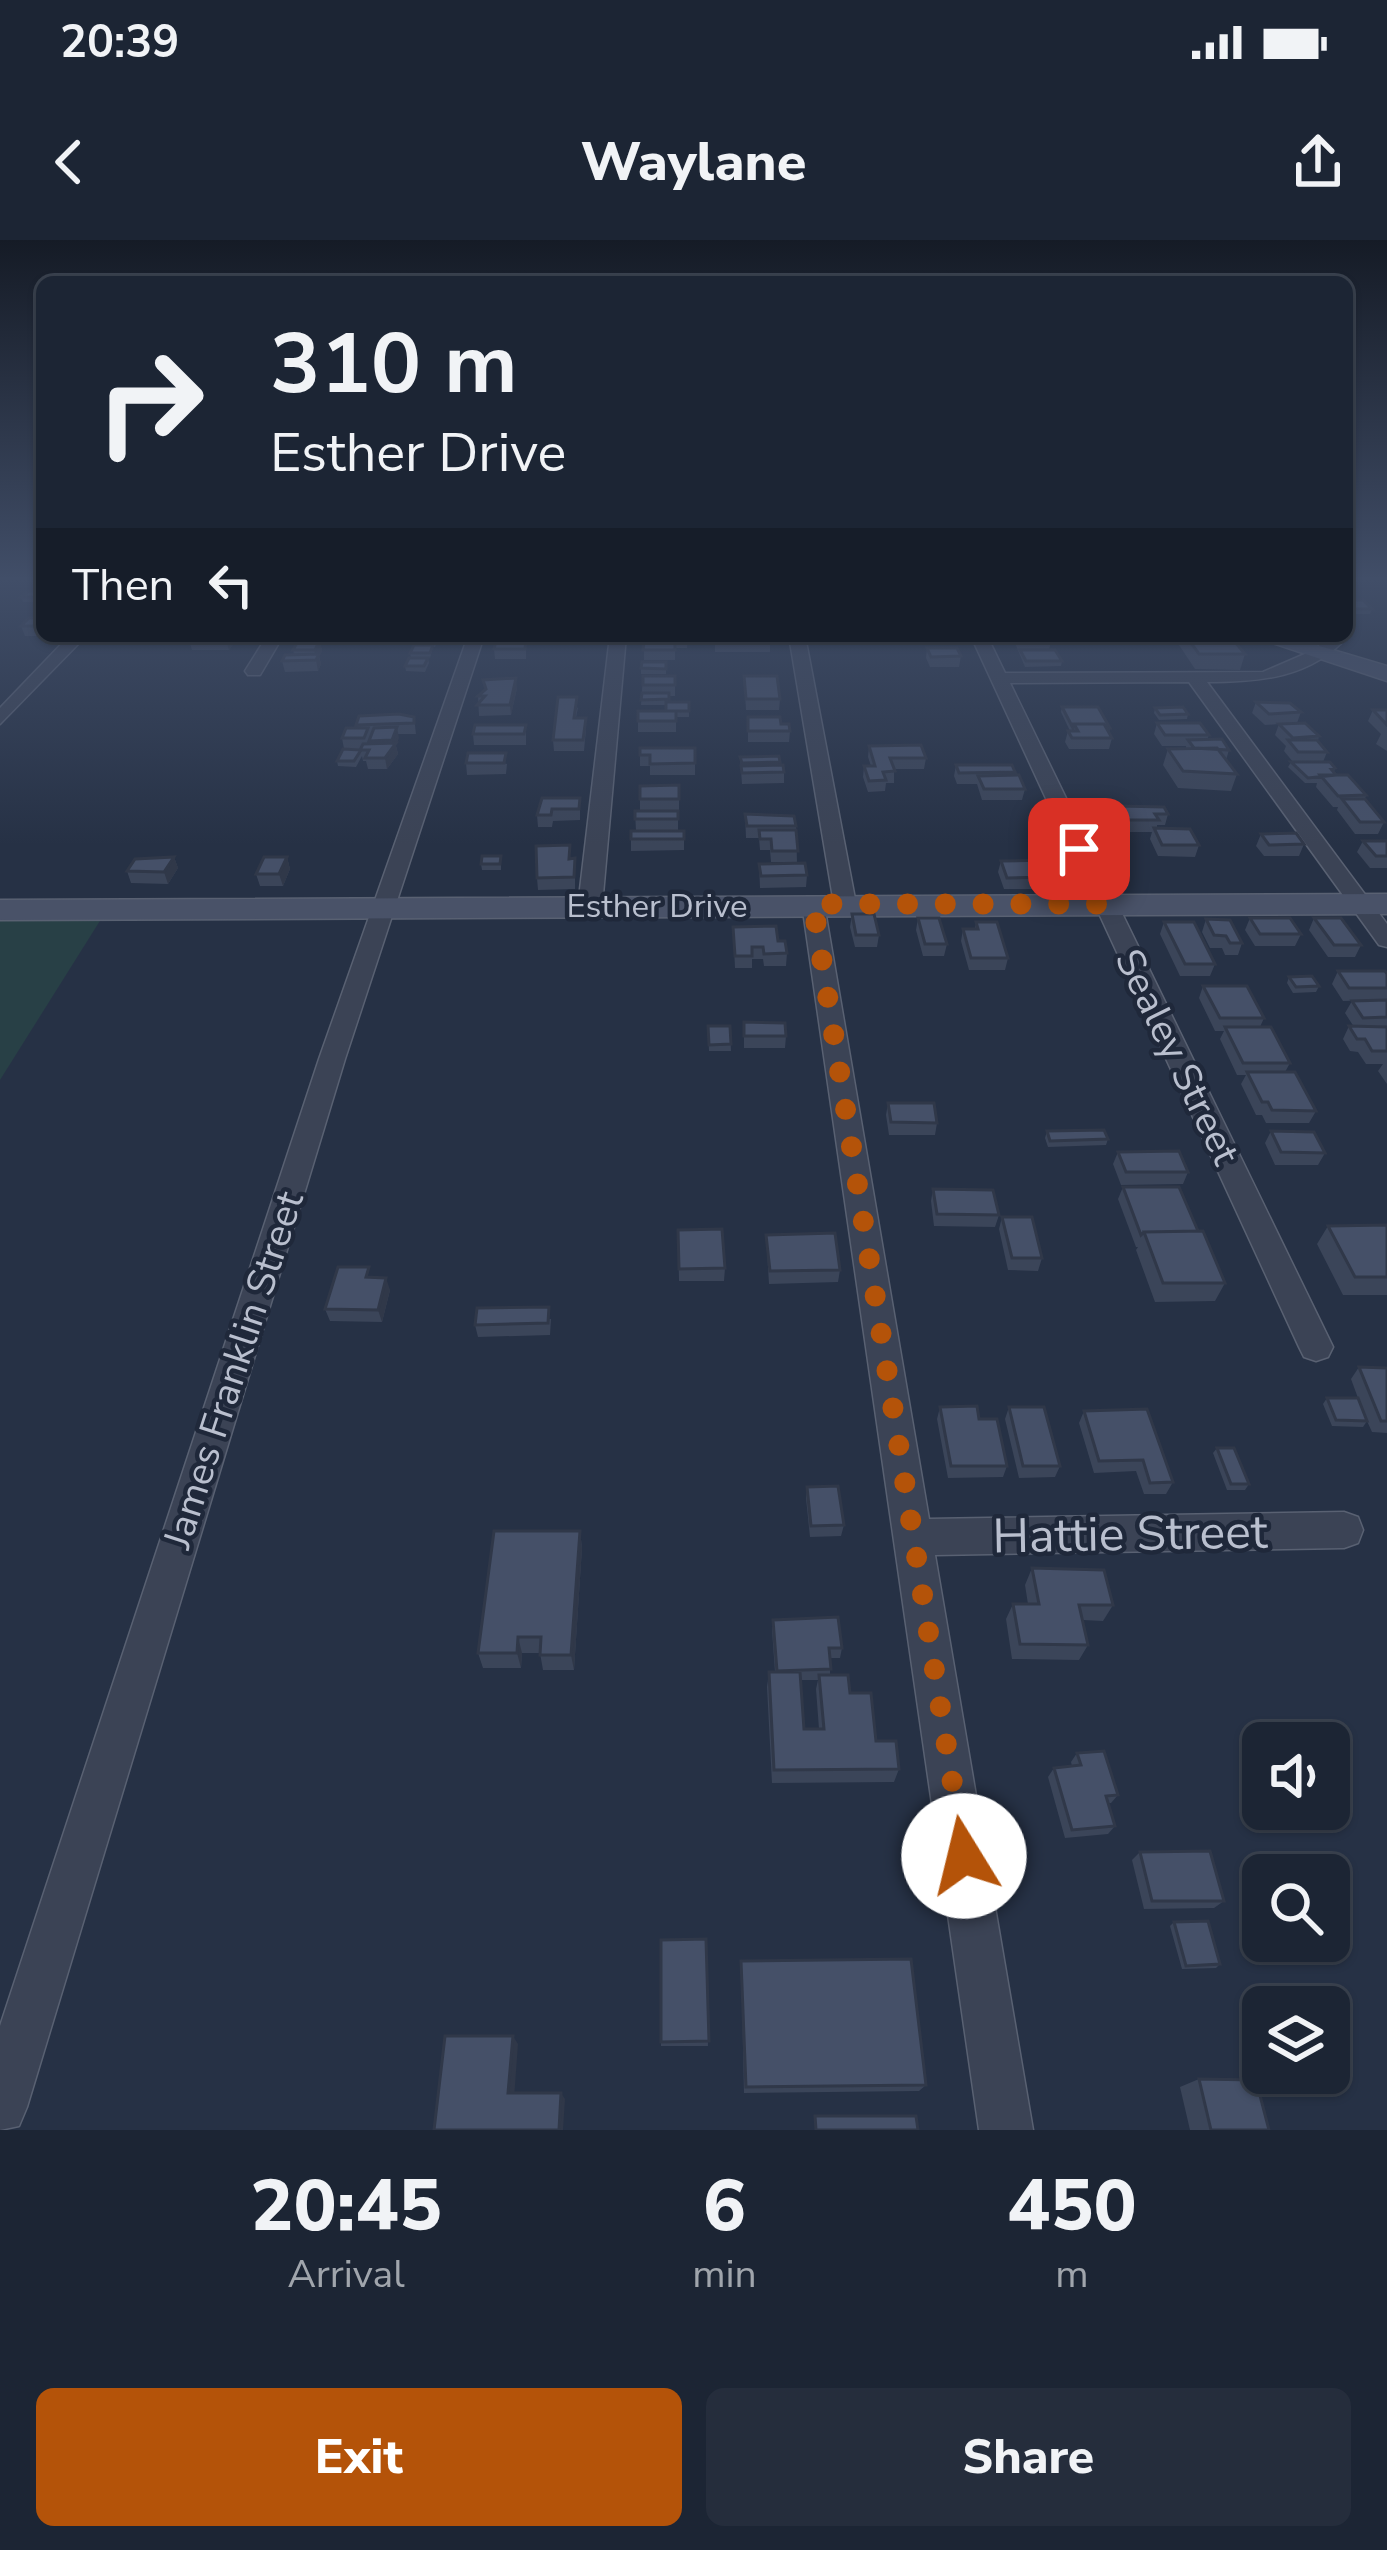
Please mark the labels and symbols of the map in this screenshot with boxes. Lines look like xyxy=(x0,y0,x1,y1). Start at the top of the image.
pin xyxy=(1028,798,1130,900)
street label: Esther Drive xyxy=(566,884,748,929)
street label: Sealey Street xyxy=(1102,940,1252,1174)
street label: James Franklin Street xyxy=(151,1184,317,1556)
street label: Hattie Street xyxy=(992,1499,1269,1569)
position arrow xyxy=(901,1793,1027,1919)

